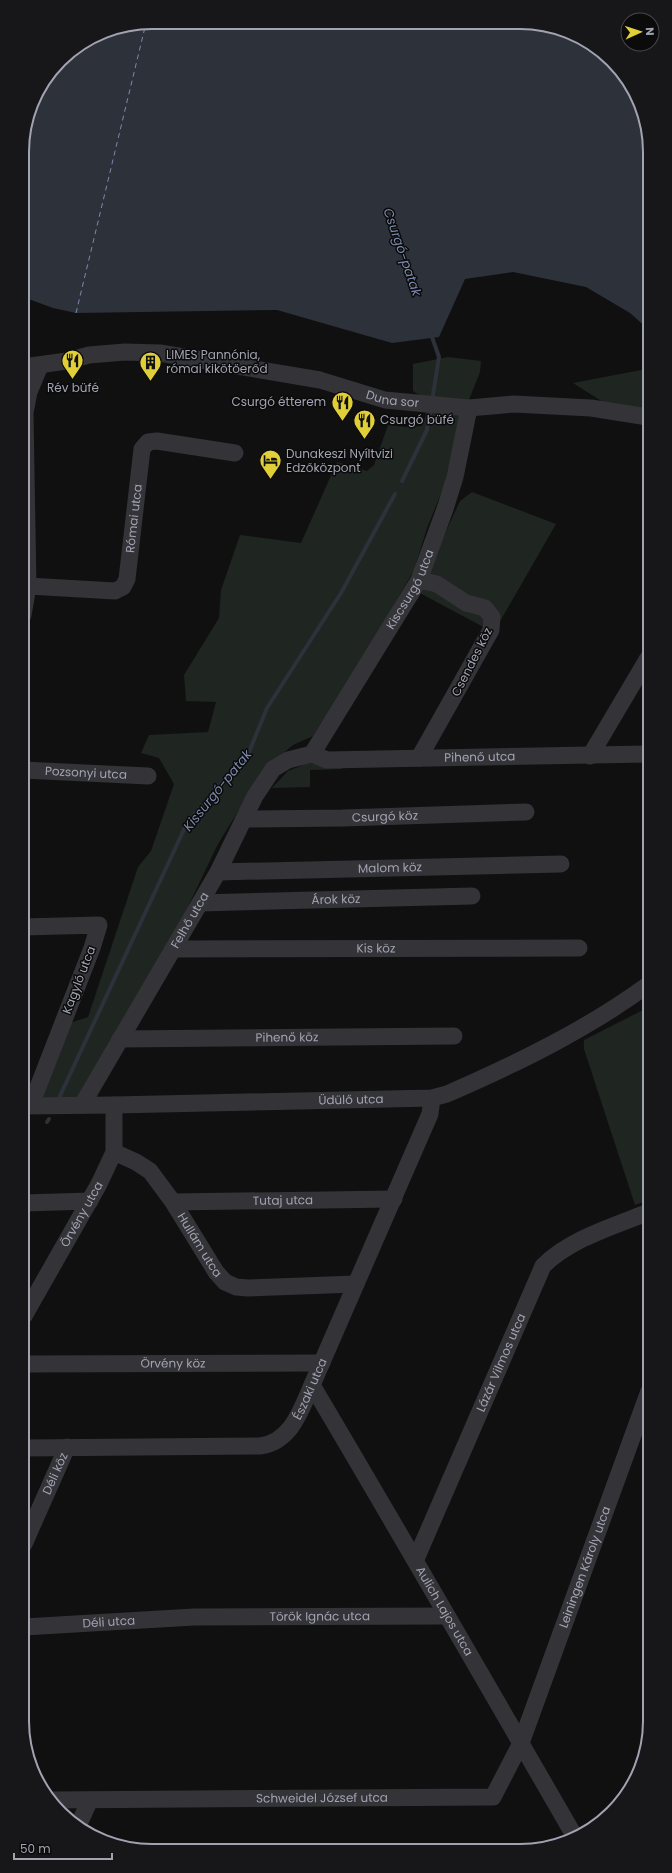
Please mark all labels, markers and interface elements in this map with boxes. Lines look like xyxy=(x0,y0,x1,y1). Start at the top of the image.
north arrow xyxy=(620,12,660,52)
text: N xyxy=(642,27,658,36)
water label: Csurgó-patak xyxy=(379,206,427,300)
place label: LIMES Pannónia, római kikötőerőd xyxy=(166,346,268,377)
restaurant icon: Rév büfé xyxy=(60,348,86,381)
building icon: LIMES Pannónia, római kikötőerőd xyxy=(137,349,163,382)
place label: Rév büfé xyxy=(47,379,99,396)
street label: Duna sor xyxy=(364,386,420,411)
restaurant icon: Csurgó étterem xyxy=(329,389,355,422)
place label: Csurgó étterem xyxy=(231,393,326,410)
restaurant icon: Csurgó büfé xyxy=(352,407,378,440)
place label: Csurgó büfé xyxy=(380,411,454,428)
place label: Dunakeszi Nyíltvizi Edzőközpont xyxy=(286,445,393,476)
hotel icon: Dunakeszi Nyíltvizi Edzőközpont xyxy=(257,448,283,481)
street label: Római utca xyxy=(121,483,146,554)
street label: Kiscsurgó utca xyxy=(382,547,438,632)
street label: Csendes köz xyxy=(447,625,496,699)
water label: Kissurgó-patak xyxy=(179,745,257,835)
street label: Pihenő utca xyxy=(444,747,516,766)
street label: Pozsonyi utca xyxy=(45,762,127,783)
street label: Csurgó köz xyxy=(352,807,418,826)
street label: Malom köz xyxy=(358,858,422,877)
street label: Felhő utca xyxy=(166,889,213,951)
street label: Árok köz xyxy=(311,890,361,908)
street label: Kis köz xyxy=(356,939,396,957)
street label: Kagyló utca xyxy=(58,943,99,1016)
street label: Pihenő köz xyxy=(255,1028,319,1046)
street label: Üdülő utca xyxy=(318,1090,384,1109)
street label: Örvény utca xyxy=(56,1178,107,1250)
street label: Tutaj utca xyxy=(253,1191,313,1209)
street label: Hullám utca xyxy=(174,1209,226,1281)
street label: Lázár Vilmos utca xyxy=(472,1311,529,1414)
street label: Örvény köz xyxy=(140,1354,206,1372)
street label: Északi utca xyxy=(288,1355,331,1423)
street label: Déli köz xyxy=(38,1450,72,1497)
street label: Leiningen Károly utca xyxy=(555,1504,614,1630)
street label: Aulich Lajos utca xyxy=(412,1563,478,1659)
street label: Török Ignác utca xyxy=(269,1607,370,1625)
street label: Déli utca xyxy=(82,1611,136,1632)
street label: Schweidel József utca xyxy=(256,1789,388,1807)
scale bar xyxy=(14,1835,112,1861)
text: 50 m xyxy=(20,1840,51,1857)

